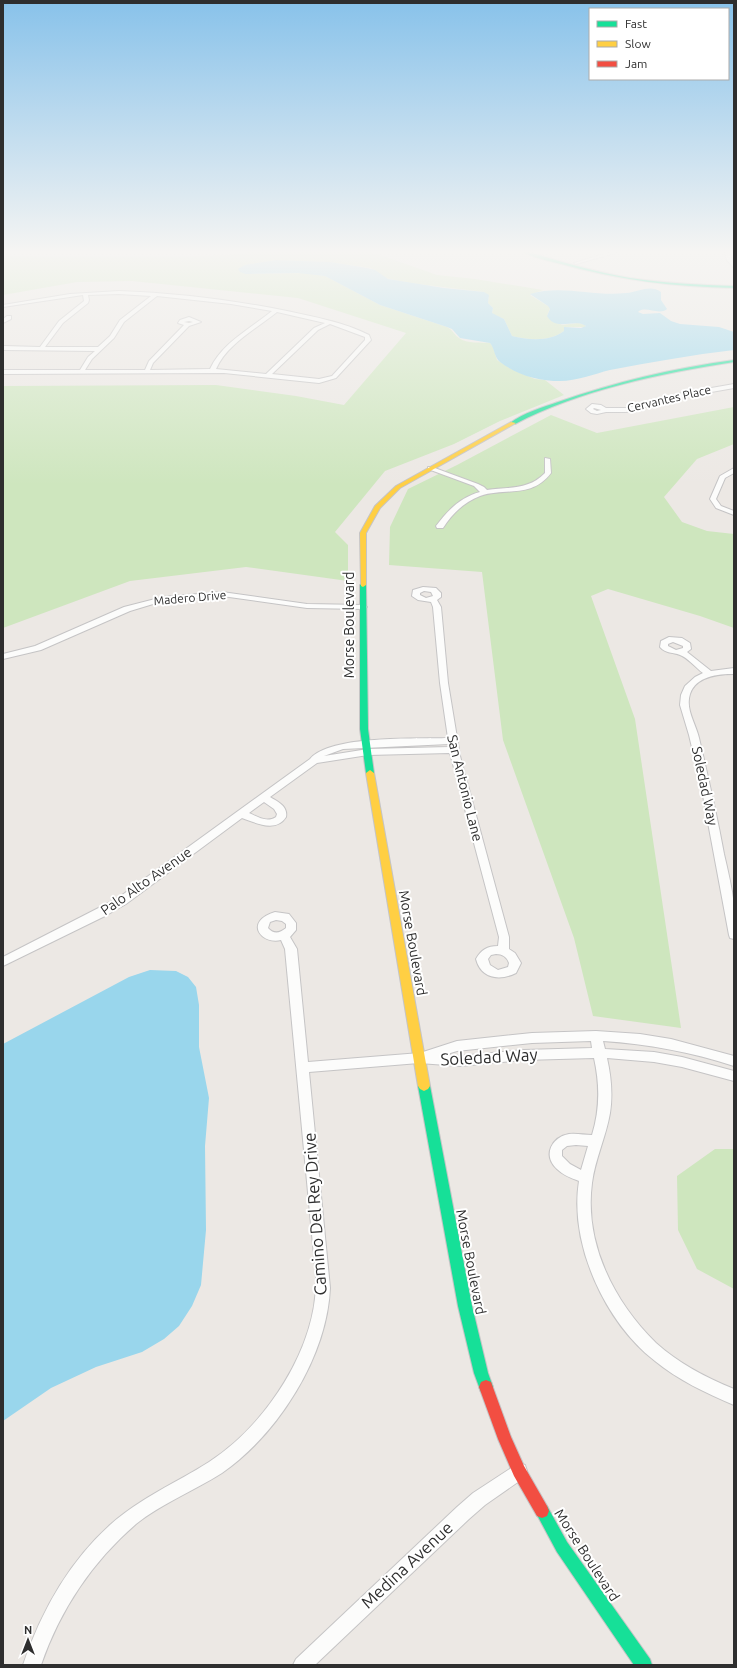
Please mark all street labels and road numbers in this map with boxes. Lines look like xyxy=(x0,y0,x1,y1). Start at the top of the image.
street label: Cervantes Place xyxy=(626,383,712,414)
street label: Morse Boulevard xyxy=(341,572,357,678)
street label: Madero Drive xyxy=(153,588,227,607)
street label: San Antonio Lane xyxy=(444,733,486,843)
street label: Soledad Way xyxy=(689,745,721,827)
street label: Palo Alto Avenue xyxy=(97,844,195,918)
street label: Morse Boulevard xyxy=(396,889,430,997)
street label: Soledad Way xyxy=(440,1044,538,1069)
street label: Camino Del Rey Drive xyxy=(299,1132,330,1296)
street label: Morse Boulevard xyxy=(453,1208,489,1316)
street label: Morse Boulevard xyxy=(551,1506,623,1604)
street label: Medina Avenue xyxy=(357,1518,456,1612)

